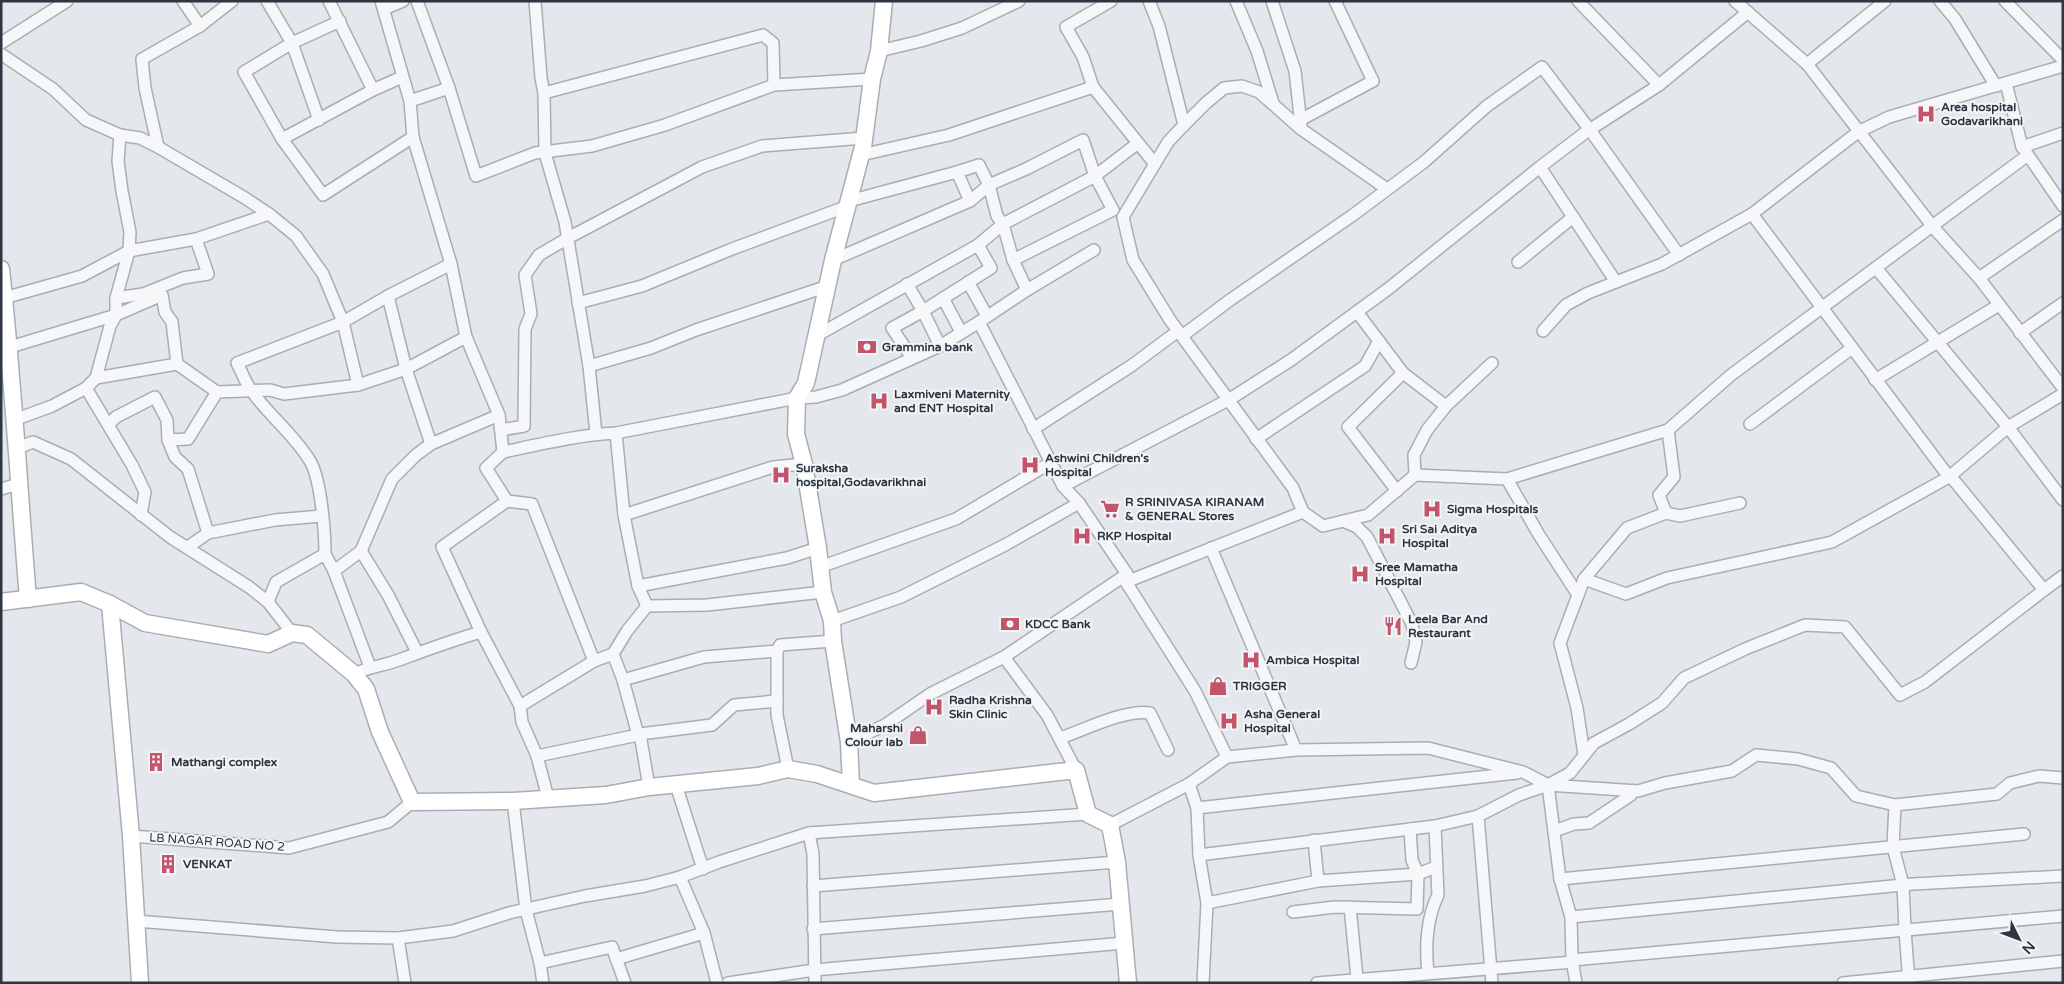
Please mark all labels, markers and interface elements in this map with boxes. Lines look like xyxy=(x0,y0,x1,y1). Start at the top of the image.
place label: Area hospital Godavarikhani xyxy=(1941,100,2023,128)
hospital icon: Area hospital Godavarikhani xyxy=(1915,103,1937,125)
bank icon: Grammina bank xyxy=(856,336,878,358)
place label: Grammina bank xyxy=(882,340,973,354)
place label: Laxmiveni Maternity and ENT Hospital xyxy=(894,387,1011,416)
hospital icon: Laxmiveni Maternity and ENT Hospital xyxy=(868,390,890,412)
place label: Ashwini Children's Hospital xyxy=(1045,451,1149,480)
hospital icon: Ashwini Children's Hospital xyxy=(1019,454,1041,476)
place label: Suraksha hospital,Godavarikhnai xyxy=(796,461,926,490)
hospital icon: Suraksha hospital,Godavarikhnai xyxy=(770,464,792,486)
place label: R SRINIVASA KIRANAM & GENERAL Stores xyxy=(1125,495,1264,523)
supermarket icon: R SRINIVASA KIRANAM & GENERAL Stores xyxy=(1099,498,1121,520)
hospital icon: Sigma Hospitals xyxy=(1421,498,1443,520)
place label: Sigma Hospitals xyxy=(1447,502,1539,517)
place label: Sri Sai Aditya Hospital xyxy=(1402,522,1478,551)
hospital icon: RKP Hospital xyxy=(1071,525,1093,547)
hospital icon: Sri Sai Aditya Hospital xyxy=(1376,525,1398,547)
place label: RKP Hospital xyxy=(1097,529,1172,544)
place label: Sree Mamatha Hospital xyxy=(1375,560,1458,589)
hospital icon: Sree Mamatha Hospital xyxy=(1349,563,1371,585)
place label: Leela Bar And Restaurant xyxy=(1408,612,1488,640)
bank icon: KDCC Bank xyxy=(999,613,1021,635)
restaurant icon: Leela Bar And Restaurant xyxy=(1382,615,1404,637)
place label: KDCC Bank xyxy=(1025,617,1091,631)
hospital icon: Ambica Hospital xyxy=(1240,649,1262,671)
place label: Ambica Hospital xyxy=(1266,653,1360,668)
shop icon: TRIGGER xyxy=(1207,675,1229,697)
place label: TRIGGER xyxy=(1232,679,1287,693)
place label: Radha Krishna Skin Clinic xyxy=(949,693,1032,721)
hospital icon: Radha Krishna Skin Clinic xyxy=(923,696,945,718)
place label: Asha General Hospital xyxy=(1244,707,1320,736)
hospital icon: Asha General Hospital xyxy=(1218,710,1240,732)
place label: Maharshi Colour lab xyxy=(845,721,903,749)
shop icon: Maharshi Colour lab xyxy=(907,724,929,746)
building icon: Mathangi complex xyxy=(145,751,167,773)
place label: Mathangi complex xyxy=(171,755,278,770)
street label: LB NAGAR ROAD NO 2 xyxy=(149,830,285,854)
building icon: VENKAT xyxy=(157,853,179,875)
place label: VENKAT xyxy=(183,857,233,871)
north arrow xyxy=(1994,914,2044,964)
text: N xyxy=(2018,937,2038,957)

